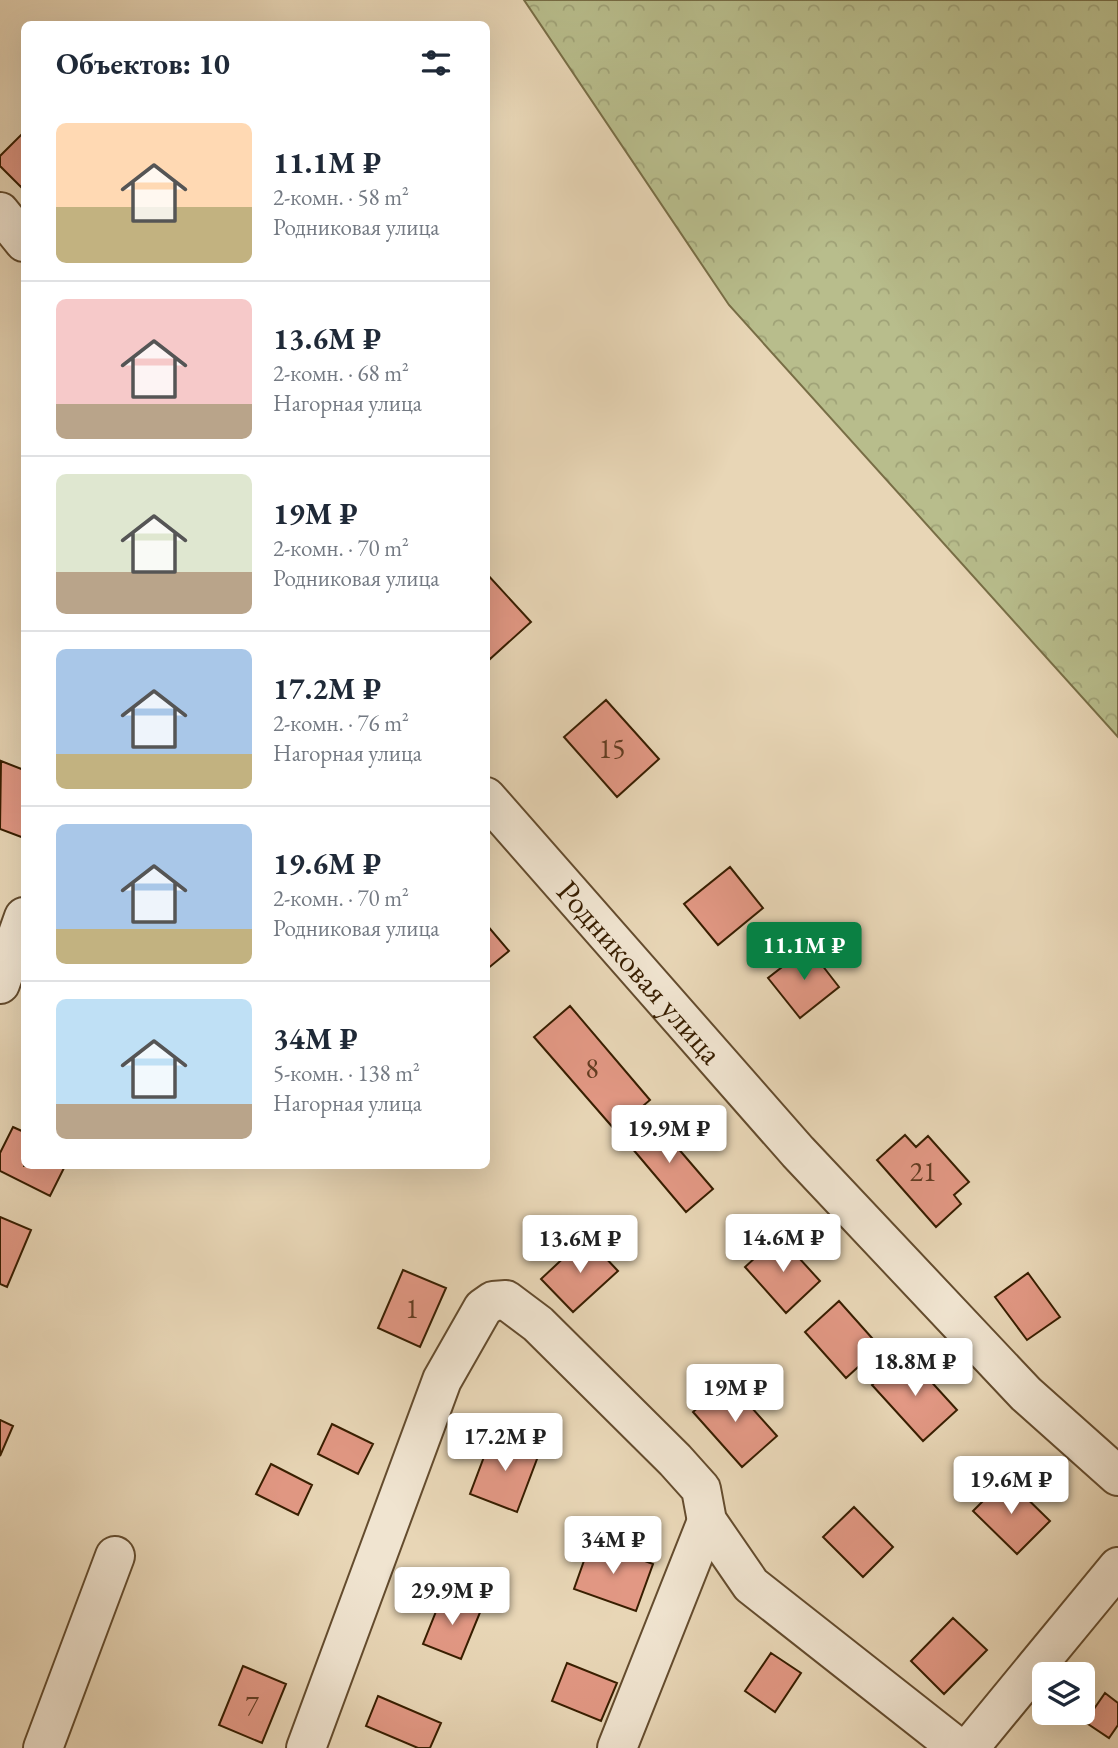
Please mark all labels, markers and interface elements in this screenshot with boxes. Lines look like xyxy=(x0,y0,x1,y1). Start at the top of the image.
text: Объектов: 10 xyxy=(56,44,230,83)
icon: filters xyxy=(417,44,455,82)
text: 11.1M ₽ xyxy=(273,143,381,182)
icon: home xyxy=(112,151,196,235)
text: 2-комн. · 58 m² xyxy=(273,182,409,212)
text: Родниковая улица xyxy=(273,212,439,242)
text: 13.6M ₽ xyxy=(273,319,381,358)
icon: home xyxy=(112,327,196,411)
text: 2-комн. · 68 m² xyxy=(273,358,409,388)
text: Нагорная улица xyxy=(273,388,422,418)
text: 19M ₽ xyxy=(273,494,358,533)
icon: home xyxy=(112,502,196,586)
text: 2-комн. · 70 m² xyxy=(273,533,409,563)
text: Родниковая улица xyxy=(273,563,439,593)
text: 17.2M ₽ xyxy=(273,669,381,708)
icon: home xyxy=(112,677,196,761)
text: 2-комн. · 76 m² xyxy=(273,708,409,738)
house number: 15 xyxy=(599,730,625,766)
text: Нагорная улица xyxy=(273,738,422,768)
text: 19.6M ₽ xyxy=(273,844,381,883)
icon: home xyxy=(112,852,196,936)
street label: Родниковая улица xyxy=(548,871,732,1073)
text: 2-комн. · 70 m² xyxy=(273,883,409,913)
text: Родниковая улица xyxy=(273,913,439,943)
pin: 11.1M ₽ xyxy=(739,922,869,982)
text: 11.1M ₽ xyxy=(763,930,845,960)
text: 34M ₽ xyxy=(273,1019,358,1058)
icon: home xyxy=(112,1027,196,1111)
house number: 8 xyxy=(585,1050,599,1086)
text: 5-комн. · 138 m² xyxy=(273,1058,420,1088)
text: Нагорная улица xyxy=(273,1088,422,1118)
pin: 19.9M ₽ xyxy=(604,1106,734,1165)
text: 19.9M ₽ xyxy=(628,1113,710,1143)
house number: 21 xyxy=(910,1153,936,1189)
pin: 14.6M ₽ xyxy=(718,1214,848,1274)
pin: 13.6M ₽ xyxy=(515,1216,645,1275)
text: 14.6M ₽ xyxy=(742,1222,824,1252)
text: 13.6M ₽ xyxy=(539,1223,621,1253)
house number: 1 xyxy=(405,1290,419,1326)
pin: 18.8M ₽ xyxy=(850,1338,980,1398)
text: 18.8M ₽ xyxy=(874,1346,956,1376)
pin: 19M ₽ xyxy=(686,1364,784,1424)
text: 19M ₽ xyxy=(702,1372,768,1402)
pin: 17.2M ₽ xyxy=(440,1414,570,1473)
text: 17.2M ₽ xyxy=(464,1421,546,1451)
pin: 19.6M ₽ xyxy=(946,1456,1076,1516)
text: 19.6M ₽ xyxy=(970,1464,1052,1494)
pin: 34M ₽ xyxy=(564,1516,662,1576)
text: 34M ₽ xyxy=(580,1524,646,1554)
pin: 29.9M ₽ xyxy=(387,1568,517,1627)
text: 29.9M ₽ xyxy=(411,1575,493,1605)
map controls xyxy=(1032,1662,1095,1725)
button: layers xyxy=(1032,1662,1095,1725)
house number: 7 xyxy=(245,1687,259,1723)

